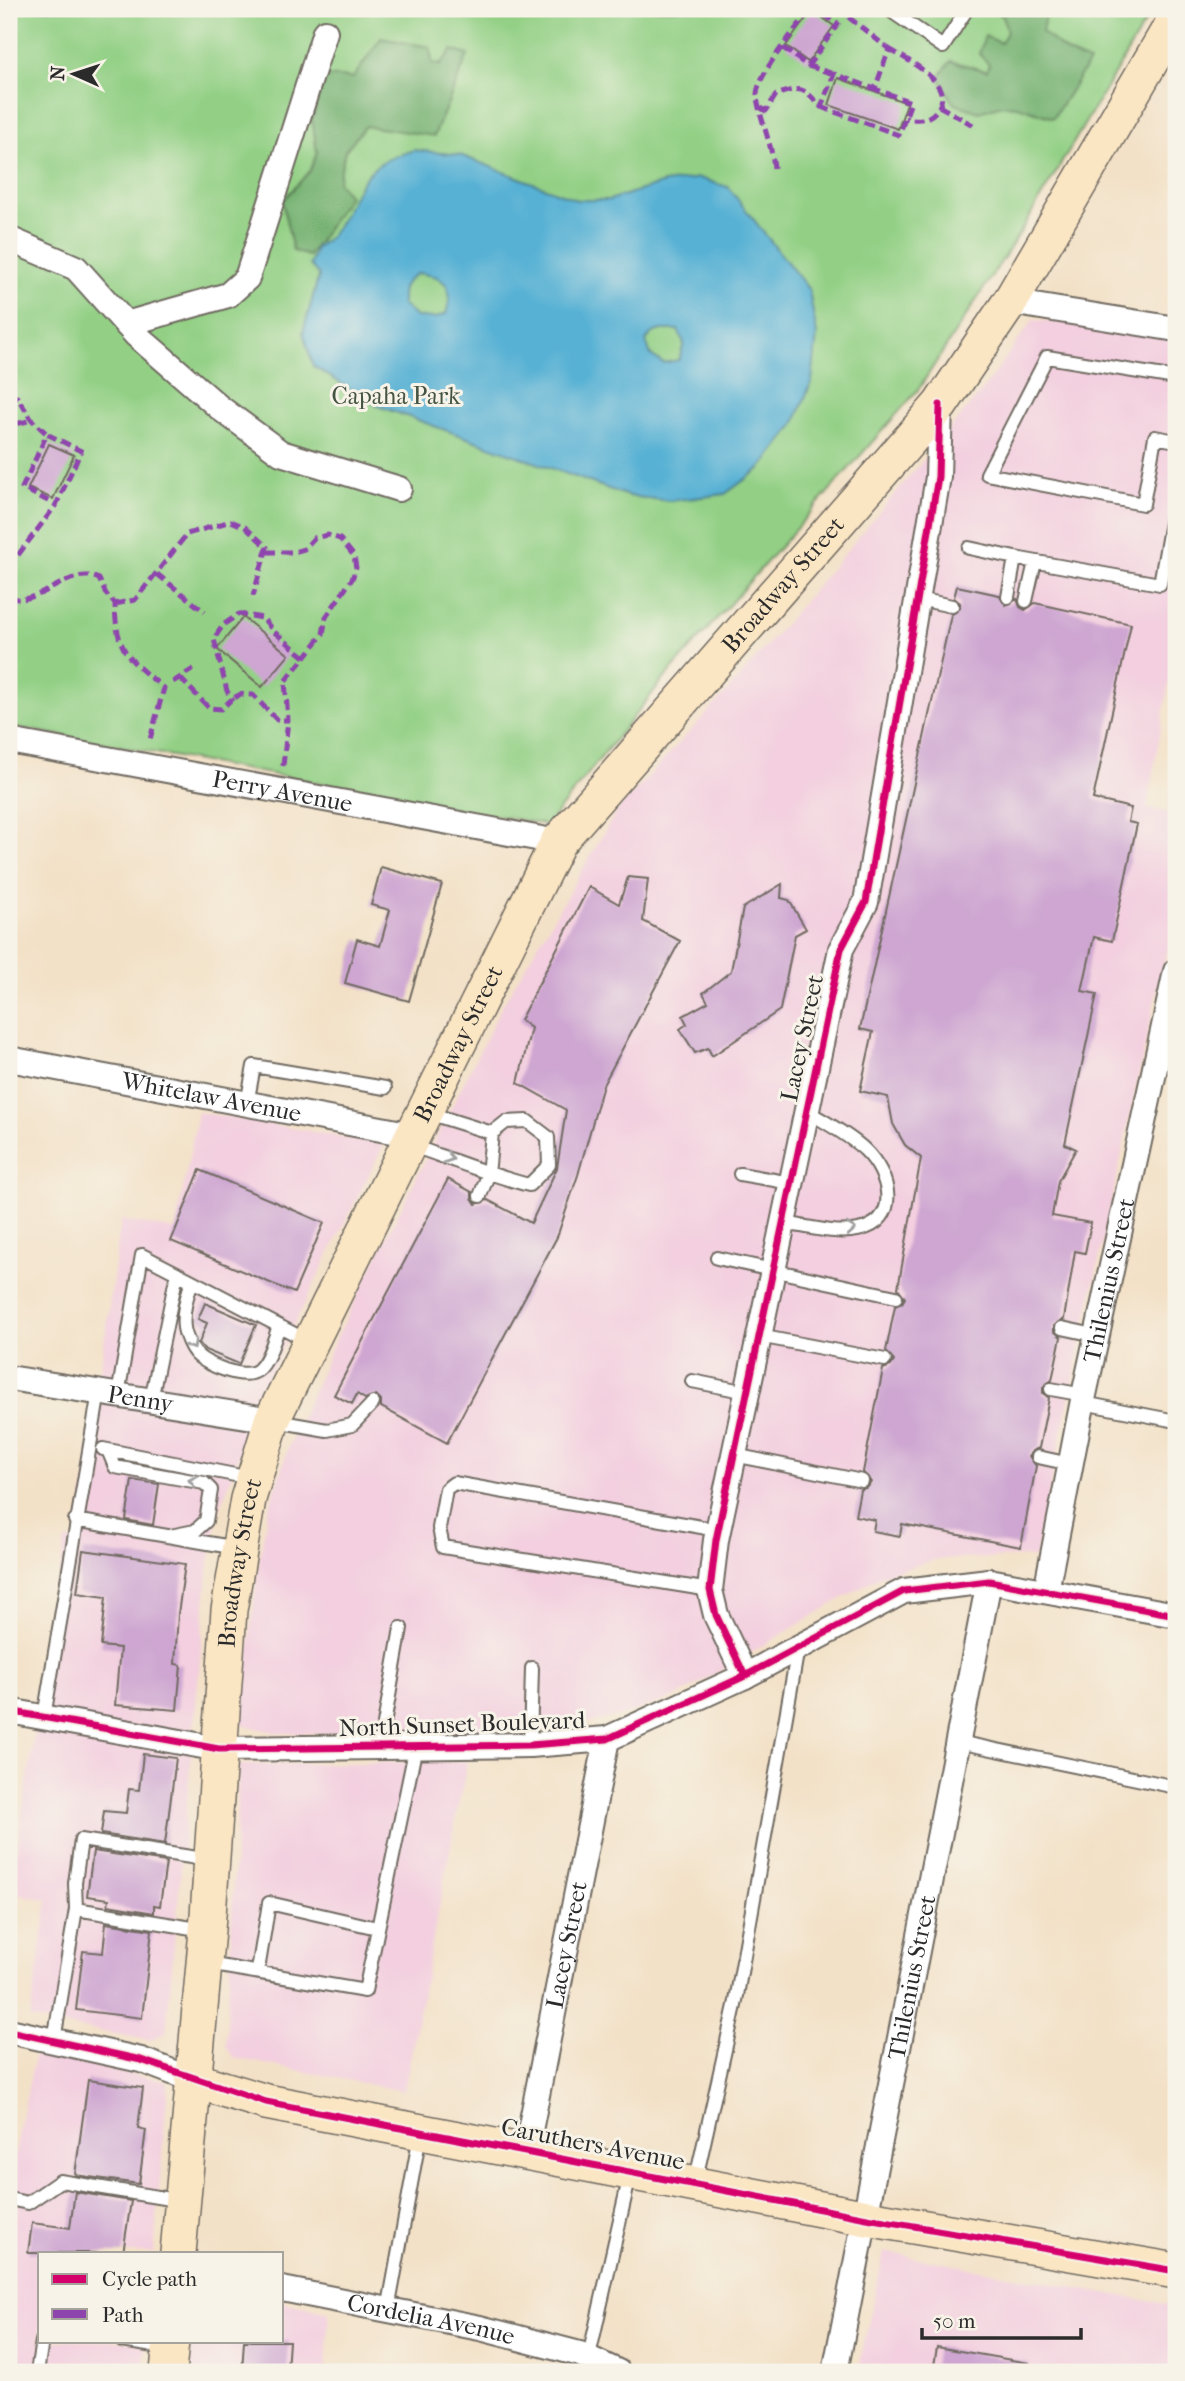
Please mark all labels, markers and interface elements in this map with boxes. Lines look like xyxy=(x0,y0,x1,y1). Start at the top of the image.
north arrow xyxy=(38,38,108,108)
text: N xyxy=(47,65,69,81)
park label: Capaha Park xyxy=(332,382,461,410)
street label: Broadway Street xyxy=(716,510,850,658)
street label: Perry Avenue xyxy=(210,765,355,818)
street label: Broadway Street xyxy=(408,960,509,1127)
street label: Lacey Street xyxy=(775,972,829,1104)
street label: Whitelaw Avenue xyxy=(118,1066,304,1128)
one-way arrow xyxy=(443,1150,455,1164)
street label: Thilenius Street xyxy=(1077,1195,1140,1365)
one-way arrow xyxy=(846,1222,857,1237)
one-way arrow xyxy=(184,1338,197,1351)
street label: Penny xyxy=(106,1380,176,1418)
one-way arrow xyxy=(187,1474,199,1489)
street label: Broadway Street xyxy=(212,1474,268,1649)
street label: North Sunset Boulevard xyxy=(338,1706,587,1742)
street label: Lacey Street xyxy=(540,1878,593,2011)
street label: Thilenius Street xyxy=(882,1892,942,2062)
street label: Caruthers Avenue xyxy=(499,2112,687,2176)
legend xyxy=(38,2252,284,2342)
text: Cycle path xyxy=(102,2267,197,2291)
street label: Cordelia Avenue xyxy=(345,2288,518,2350)
scale bar xyxy=(922,2297,1082,2341)
text: Path xyxy=(102,2303,144,2327)
text: 50 m xyxy=(933,2309,976,2333)

